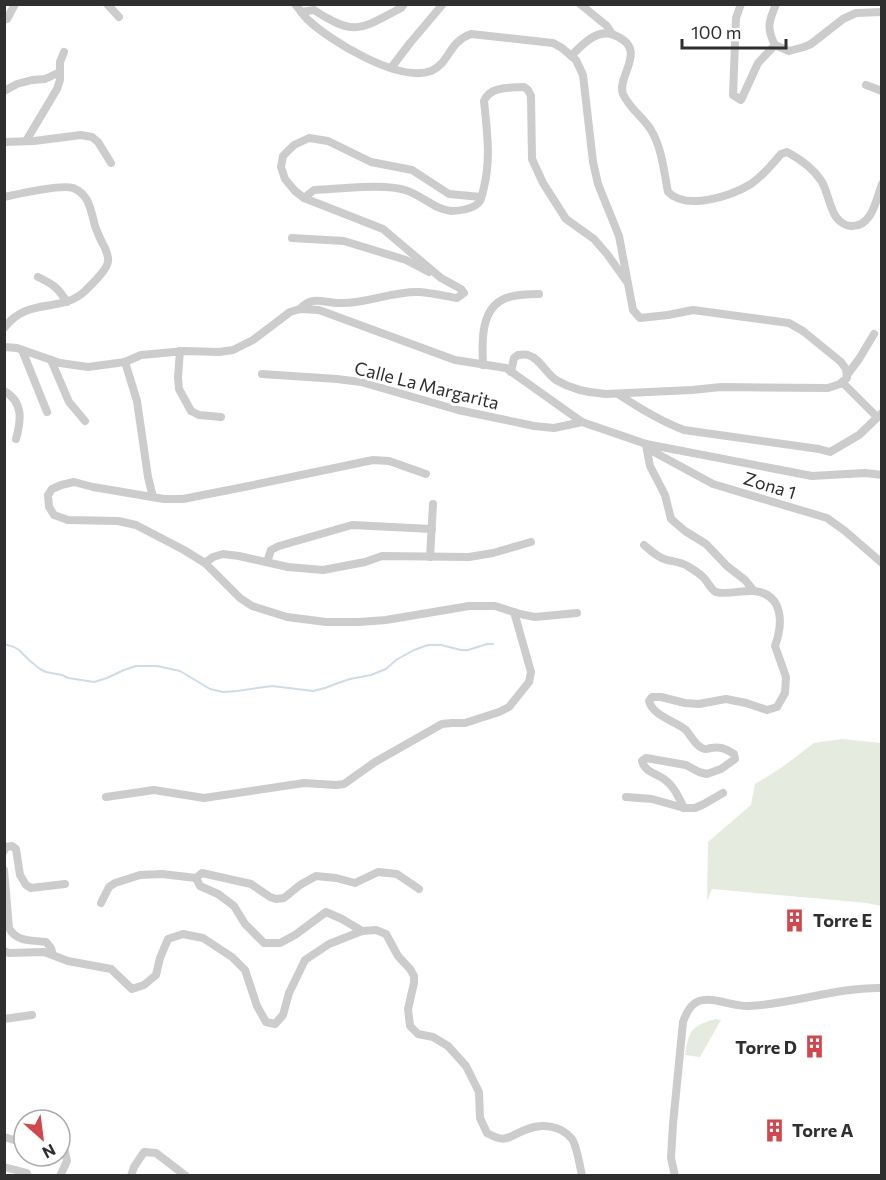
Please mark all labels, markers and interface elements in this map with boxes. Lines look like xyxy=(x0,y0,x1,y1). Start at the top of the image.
scale bar xyxy=(682,12,786,50)
text: 100 m xyxy=(691,21,741,43)
street label: Calle La Margarita xyxy=(352,356,502,414)
street label: Zona 1 xyxy=(741,467,799,503)
building icon: Torre E xyxy=(782,907,808,933)
place label: Torre E xyxy=(813,909,872,931)
building icon: Torre D xyxy=(802,1034,828,1060)
place label: Torre D xyxy=(735,1036,797,1058)
north arrow xyxy=(12,1108,72,1168)
building icon: Torre A xyxy=(761,1117,787,1143)
place label: Torre A xyxy=(792,1119,854,1141)
text: N xyxy=(40,1140,59,1163)

